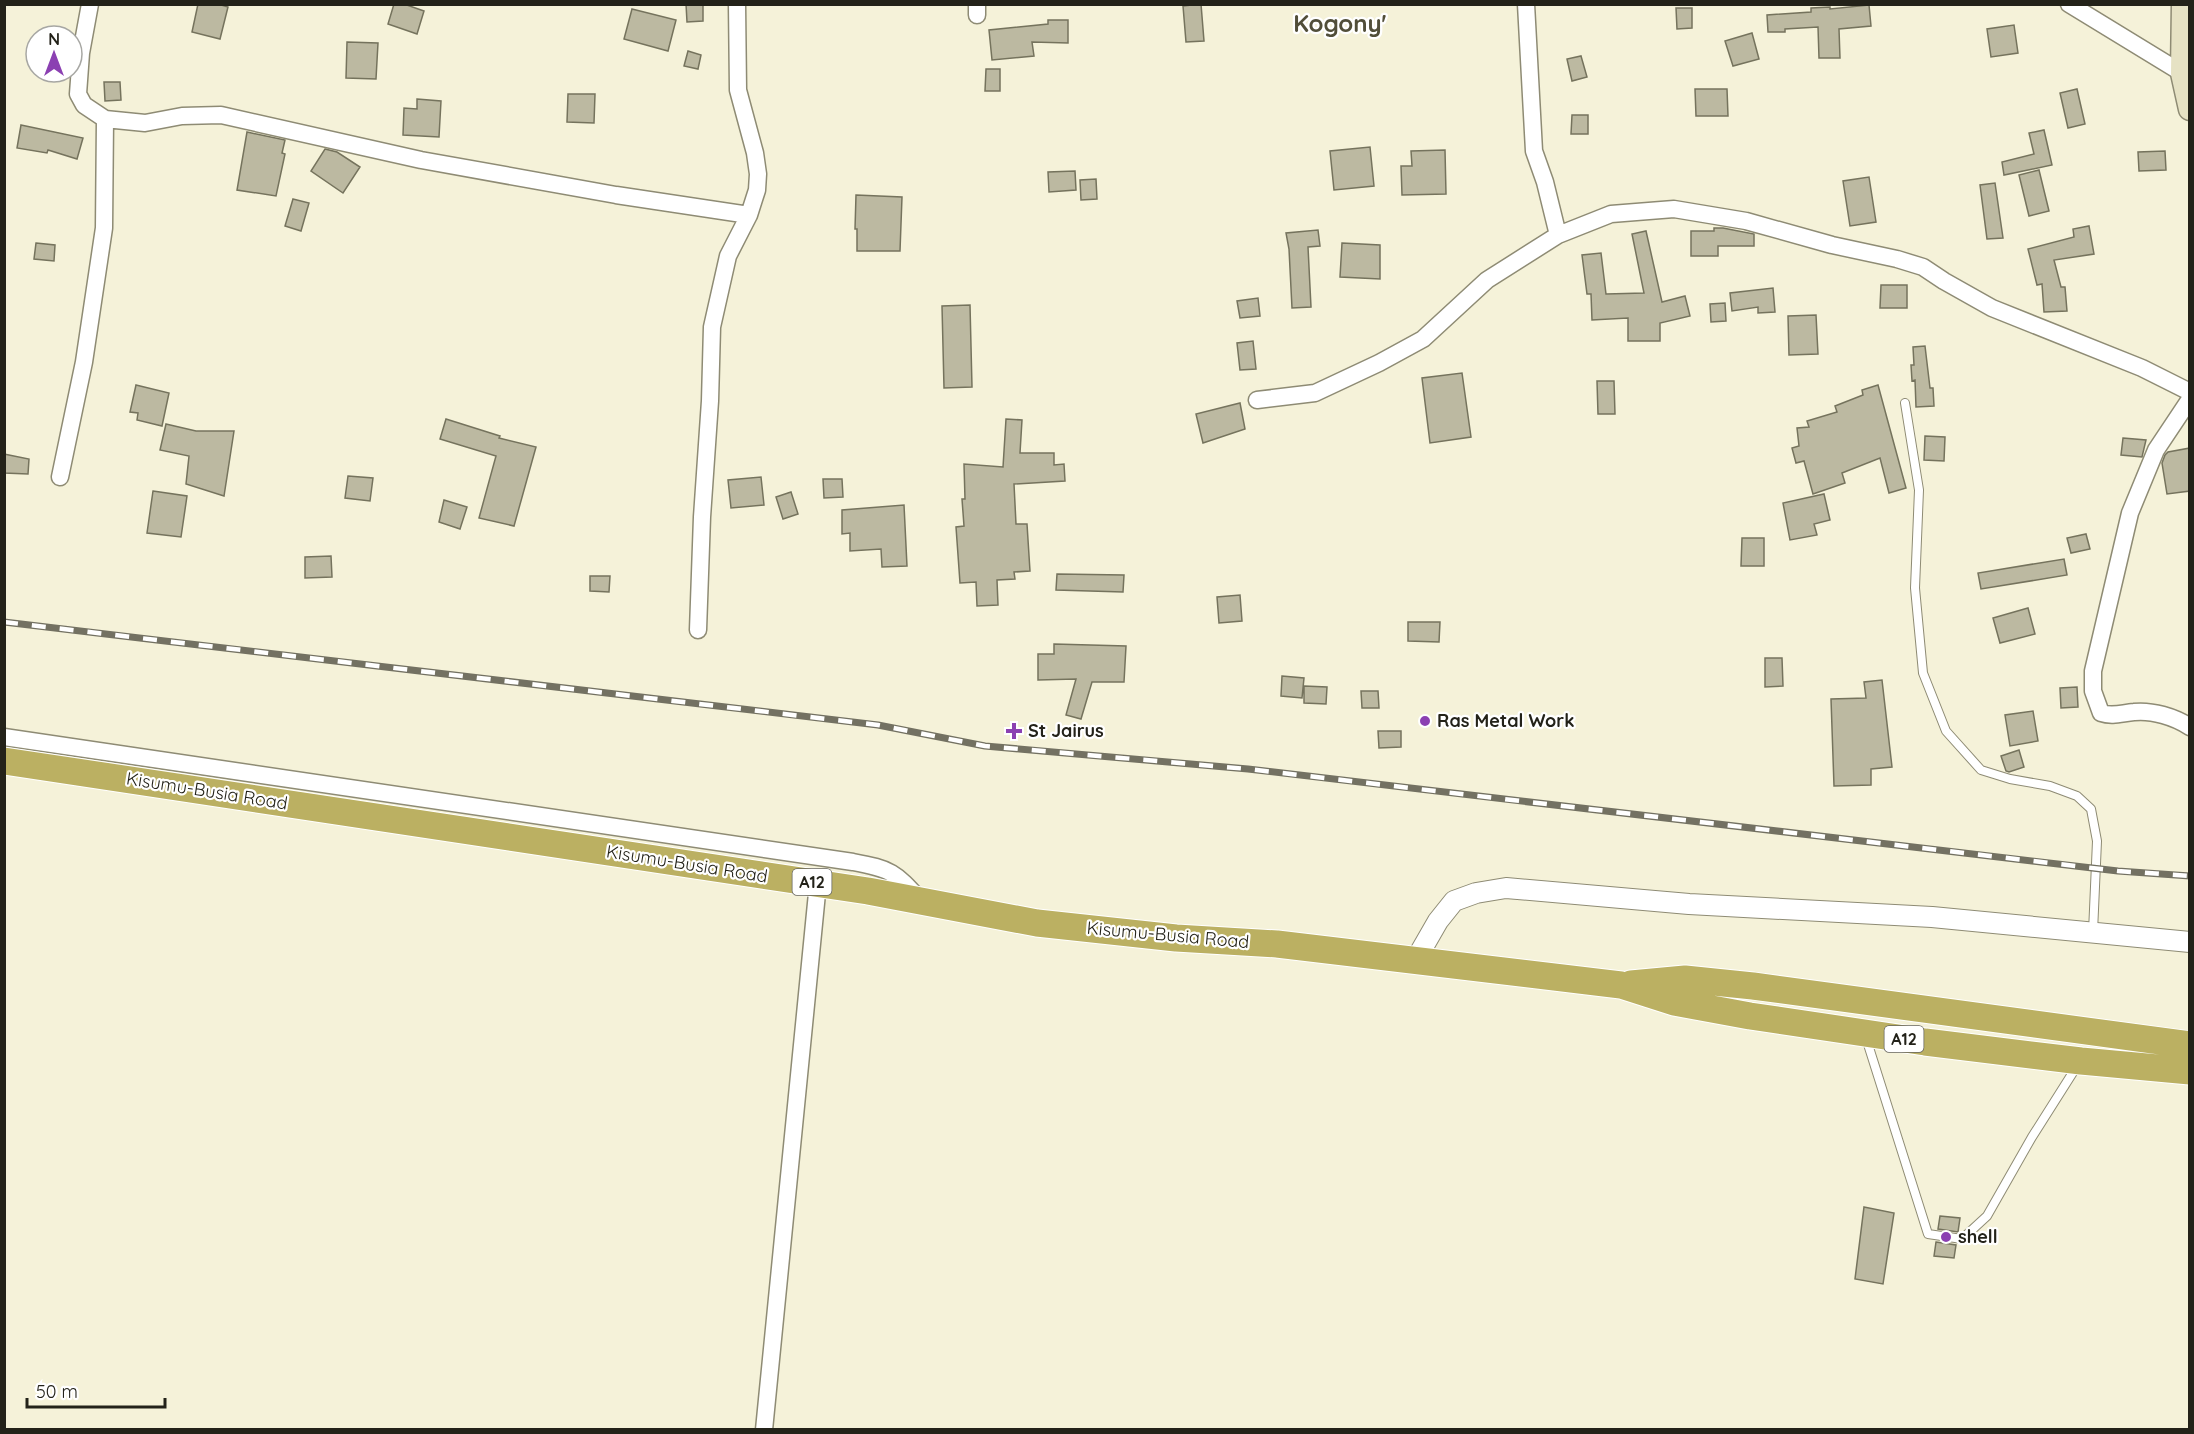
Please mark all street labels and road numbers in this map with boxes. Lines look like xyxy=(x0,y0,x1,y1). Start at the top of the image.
street label: Kisumu-Busia Road xyxy=(125,766,289,815)
street label: Kisumu-Busia Road xyxy=(605,839,769,888)
road number: A12 xyxy=(792,869,832,895)
street label: Kisumu-Busia Road xyxy=(1086,916,1250,953)
road number: A12 xyxy=(1884,1026,1924,1052)

